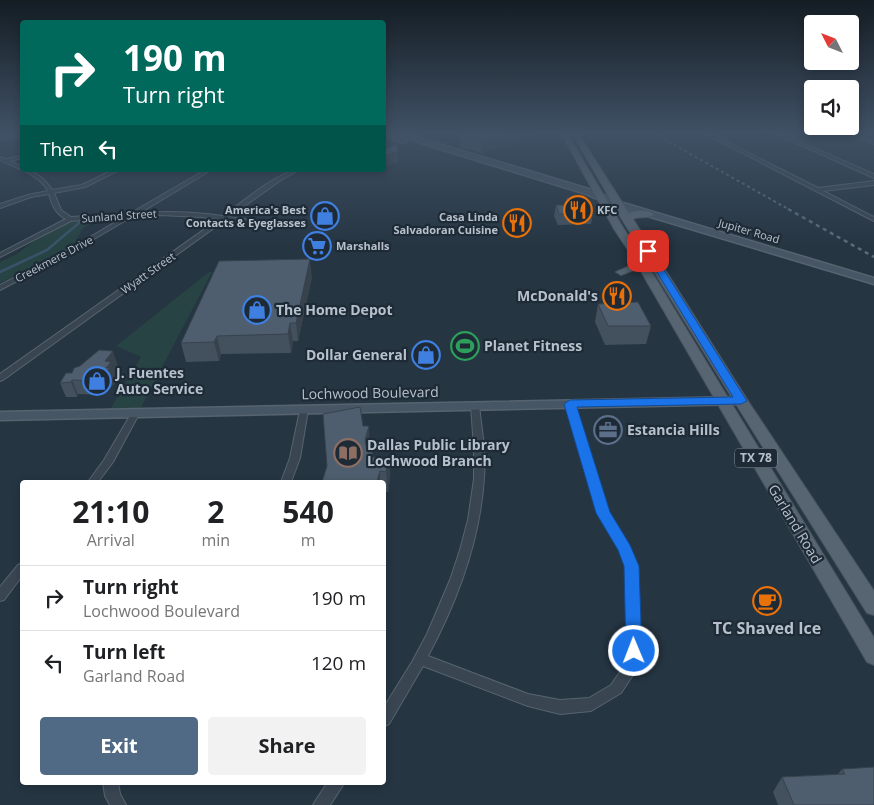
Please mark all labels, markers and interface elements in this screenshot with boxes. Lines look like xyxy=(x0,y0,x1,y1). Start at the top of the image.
north arrow xyxy=(804,15,859,70)
map controls xyxy=(804,15,859,135)
text: 190 m xyxy=(123,34,227,81)
icon: right xyxy=(40,40,105,105)
text: Turn right xyxy=(123,79,225,109)
button: sound xyxy=(804,80,859,135)
icon: left xyxy=(94,135,122,163)
text: Then xyxy=(40,136,84,162)
restaurant icon: KFC xyxy=(563,195,593,225)
shop icon: America's Best Contacts & Eyeglasses xyxy=(310,201,340,231)
place label: America's Best Contacts & Eyeglasses xyxy=(186,202,307,230)
place label: KFC xyxy=(597,202,617,217)
street label: Sunland Street xyxy=(81,205,157,226)
restaurant icon: Casa Linda Salvadoran Cuisine xyxy=(502,208,532,238)
place label: Casa Linda Salvadoran Cuisine xyxy=(393,209,498,237)
street label: Jupiter Road xyxy=(716,214,781,246)
pin xyxy=(627,230,669,272)
supermarket icon: Marshalls xyxy=(302,231,332,261)
street label: Creekmere Drive xyxy=(12,232,95,285)
icon: arrive xyxy=(634,237,662,265)
place label: Marshalls xyxy=(336,238,390,253)
street label: Wyatt Street xyxy=(118,248,178,297)
restaurant icon: McDonald's xyxy=(602,281,632,311)
place label: McDonald's xyxy=(517,286,598,305)
shop icon: The Home Depot xyxy=(242,295,272,325)
place label: The Home Depot xyxy=(276,300,393,319)
sports icon: Planet Fitness xyxy=(450,331,480,361)
place label: Planet Fitness xyxy=(484,336,582,355)
shop icon: Dollar General xyxy=(411,340,441,370)
place label: Dollar General xyxy=(306,345,407,364)
place label: J. Fuentes Auto Service xyxy=(114,363,203,398)
shop icon: J. Fuentes Auto Service xyxy=(82,366,112,396)
street label: Lochwood Boulevard xyxy=(301,382,439,403)
office icon: Estancia Hills xyxy=(593,415,623,445)
place label: Estancia Hills xyxy=(627,420,720,439)
place label: Dallas Public Library Lochwood Branch xyxy=(367,435,510,470)
library icon: Dallas Public Library Lochwood Branch xyxy=(333,438,363,468)
road number: TX 78 xyxy=(735,448,777,468)
street label: Garland Road xyxy=(764,481,827,567)
text: 21:10 xyxy=(72,491,149,532)
text: 2 xyxy=(207,491,224,532)
text: 540 xyxy=(282,491,334,532)
text: Arrival xyxy=(87,529,135,551)
text: min xyxy=(202,529,230,551)
text: m xyxy=(301,529,316,551)
text: Turn right xyxy=(83,574,178,600)
icon: right xyxy=(40,584,68,612)
text: 190 m xyxy=(311,585,366,611)
cafe icon: TC Shaved Ice xyxy=(752,586,782,616)
text: Lochwood Boulevard xyxy=(83,600,240,622)
place label: TC Shaved Ice xyxy=(713,617,821,639)
position arrow xyxy=(607,624,659,676)
text: Turn left xyxy=(83,639,165,665)
icon: left xyxy=(40,649,68,677)
text: 120 m xyxy=(311,650,366,676)
text: Garland Road xyxy=(83,665,185,687)
button: Exit xyxy=(40,717,198,775)
button: Share xyxy=(208,717,366,775)

